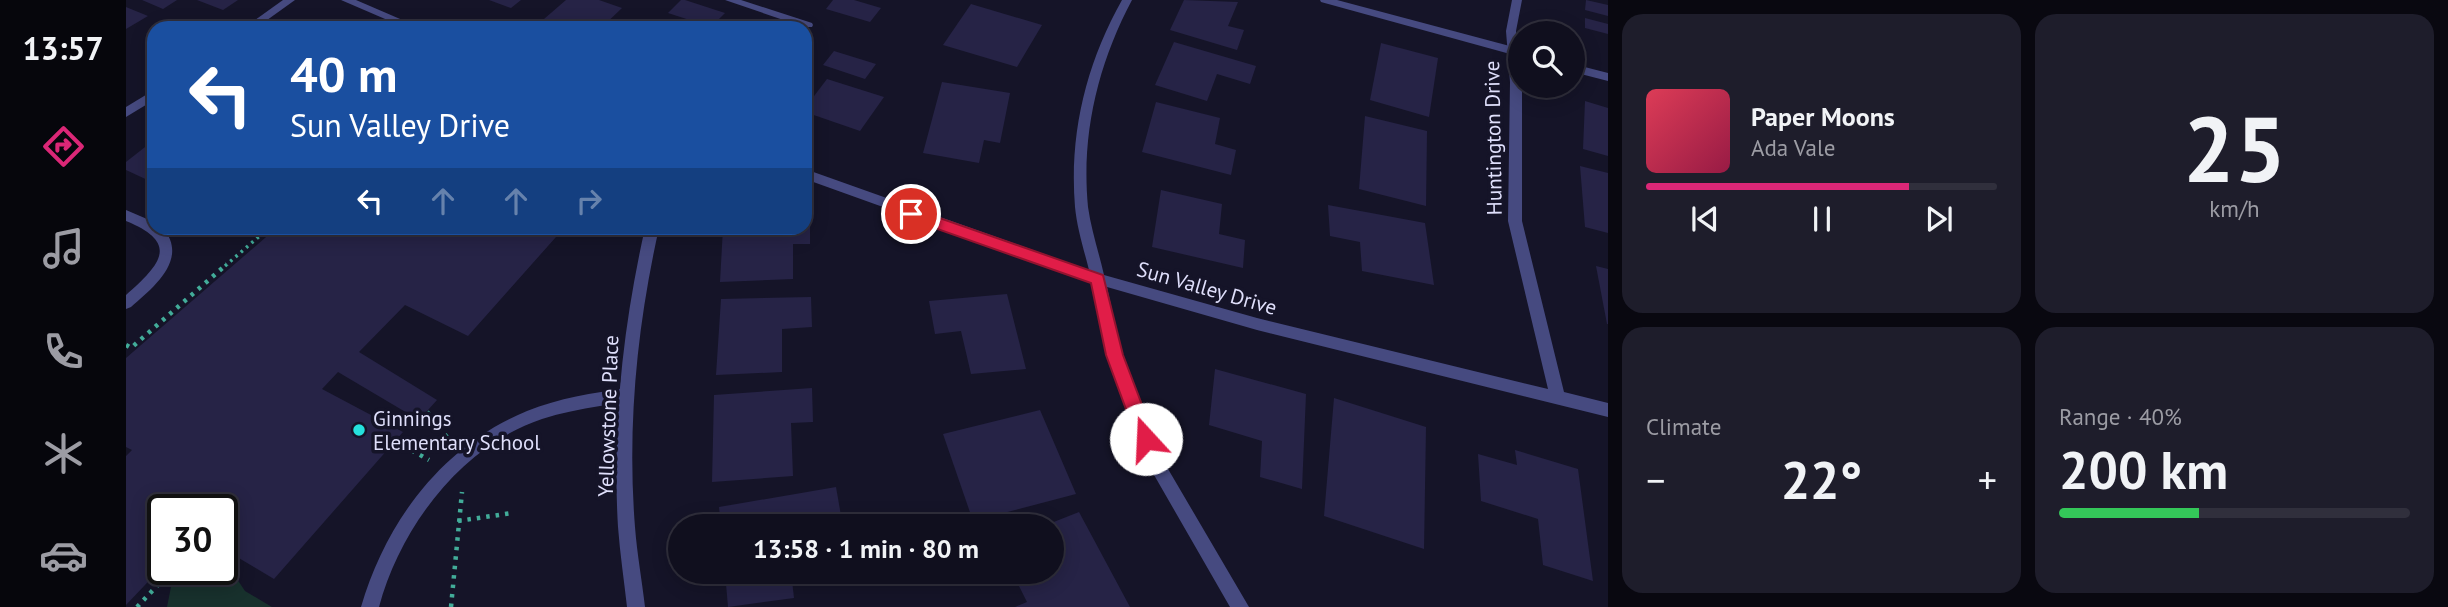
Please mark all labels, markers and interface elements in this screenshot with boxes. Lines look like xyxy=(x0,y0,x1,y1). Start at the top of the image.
map controls xyxy=(1508,21,1585,98)
button: search xyxy=(1508,21,1585,98)
text: 13:57 xyxy=(22,27,104,69)
text: 40 m xyxy=(290,42,397,106)
icon: left xyxy=(175,49,266,140)
street label: Huntington Drive xyxy=(1478,60,1508,216)
text: 25 xyxy=(2183,89,2286,207)
text: Paper Moons xyxy=(1751,100,1895,133)
text: Sun Valley Drive xyxy=(290,104,510,146)
icon: directions xyxy=(39,122,88,171)
text: Ada Vale xyxy=(1751,133,1835,162)
icon: left xyxy=(351,182,389,220)
icon: ahead xyxy=(424,182,462,220)
icon: ahead xyxy=(497,182,535,220)
icon: right xyxy=(570,182,608,220)
pin xyxy=(881,184,941,244)
text: km/h xyxy=(2209,194,2260,223)
icon: arrive xyxy=(892,195,930,233)
icon: previous xyxy=(1686,200,1724,238)
icon: pause xyxy=(1803,200,1841,238)
icon: next xyxy=(1920,200,1958,238)
icon: music xyxy=(39,224,88,273)
street label: Sun Valley Drive xyxy=(1134,255,1280,321)
icon: phone xyxy=(39,327,88,376)
street label: Yellowstone Place xyxy=(592,335,624,497)
position arrow xyxy=(1109,402,1183,476)
text: Range · 40% xyxy=(2059,402,2182,431)
place label: Ginnings Elementary School xyxy=(373,405,540,456)
text: Climate xyxy=(1646,412,1721,441)
marker: Ginnings Elementary School xyxy=(351,422,367,438)
icon: climate xyxy=(39,429,88,478)
text: 200 km xyxy=(2059,436,2228,503)
text: 22° xyxy=(1781,446,1862,513)
text: − xyxy=(1646,455,1665,504)
text: + xyxy=(1978,455,1997,504)
speed limit sign: 30 xyxy=(147,494,238,585)
icon: car xyxy=(39,531,88,580)
text: 13:58 · 1 min · 80 m xyxy=(753,532,979,565)

